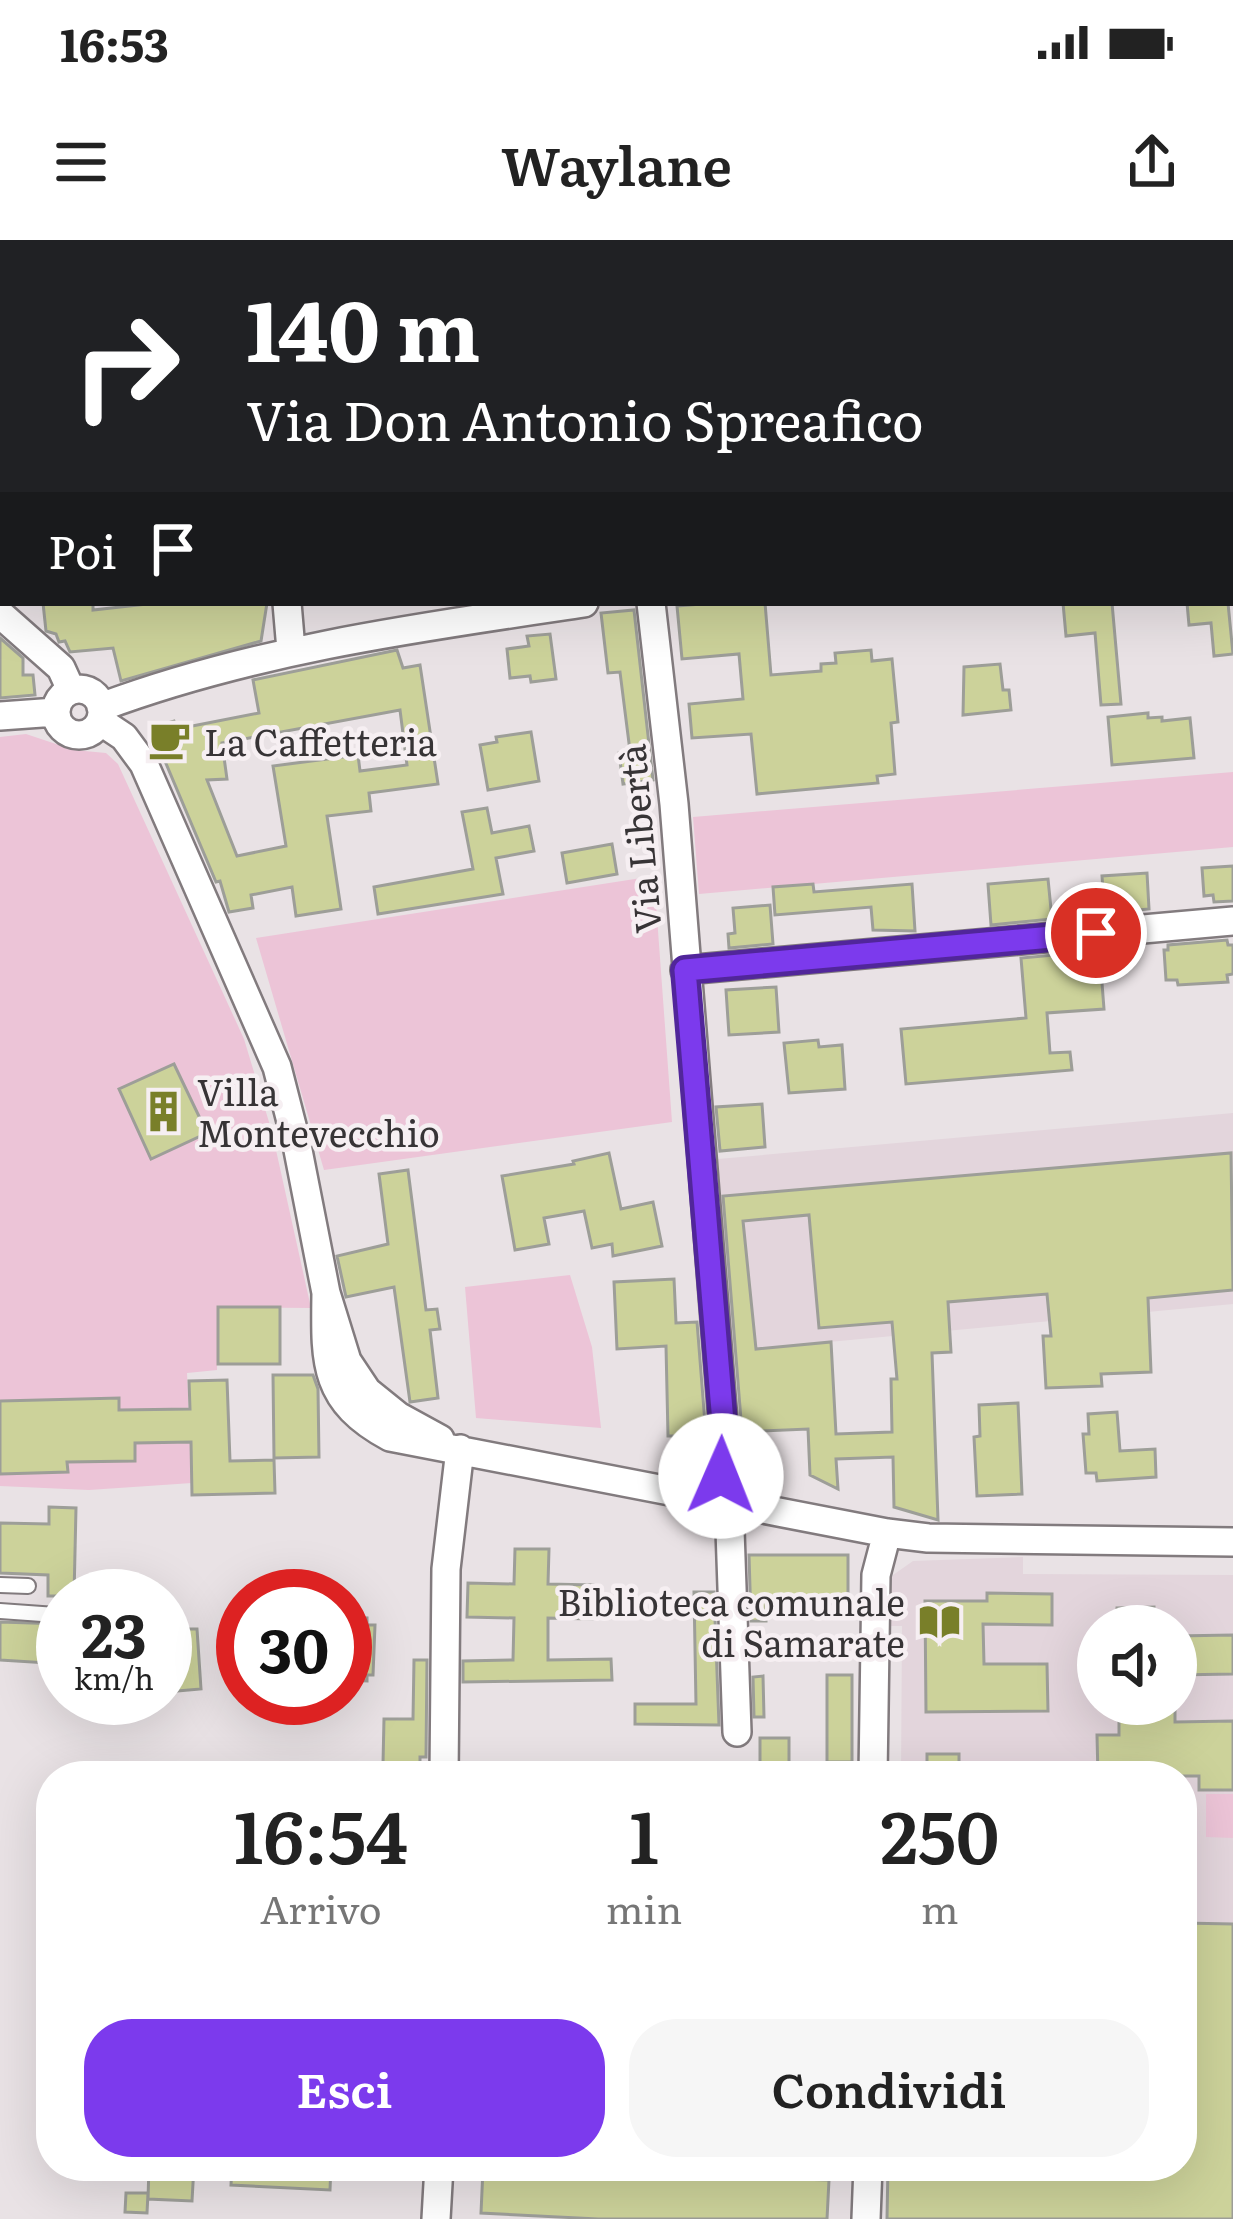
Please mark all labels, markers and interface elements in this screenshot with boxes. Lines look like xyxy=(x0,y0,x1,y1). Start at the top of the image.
text: 16:53 xyxy=(60,9,169,76)
text: Waylane xyxy=(501,122,732,203)
icon: menu xyxy=(48,129,114,195)
icon: share xyxy=(1119,129,1185,195)
text: 140 m xyxy=(246,263,481,388)
icon: right xyxy=(48,288,204,444)
text: Via Don Antonio Spreafico xyxy=(246,377,924,458)
text: Poi xyxy=(48,516,116,583)
icon: arrive xyxy=(140,516,206,582)
place label: La Caffetteria xyxy=(204,714,438,767)
cafe icon: La Caffetteria xyxy=(147,717,193,763)
street label: Via Libertà xyxy=(603,742,673,936)
pin xyxy=(1045,882,1147,984)
icon: arrive xyxy=(1063,900,1129,966)
place label: Villa Montevecchio xyxy=(197,1064,440,1158)
building icon: Villa Montevecchio xyxy=(140,1088,186,1134)
position arrow xyxy=(658,1413,784,1539)
speed limit sign: 30 xyxy=(216,1569,372,1725)
place label: Biblioteca comunale di Samarate xyxy=(557,1574,905,1668)
text: 23 xyxy=(81,1587,147,1676)
library icon: Biblioteca comunale di Samarate xyxy=(916,1598,962,1644)
map controls xyxy=(1077,1605,1197,1725)
button: sound xyxy=(1077,1605,1197,1725)
text: km/h xyxy=(74,1655,154,1699)
text: 16:54 xyxy=(234,1779,408,1886)
text: 1 xyxy=(629,1779,659,1886)
text: 250 xyxy=(880,1779,999,1886)
text: Arrivo xyxy=(260,1878,382,1936)
text: min xyxy=(606,1878,682,1936)
text: m xyxy=(921,1878,959,1936)
button: Esci xyxy=(84,2019,605,2157)
button: Condividi xyxy=(629,2019,1149,2157)

